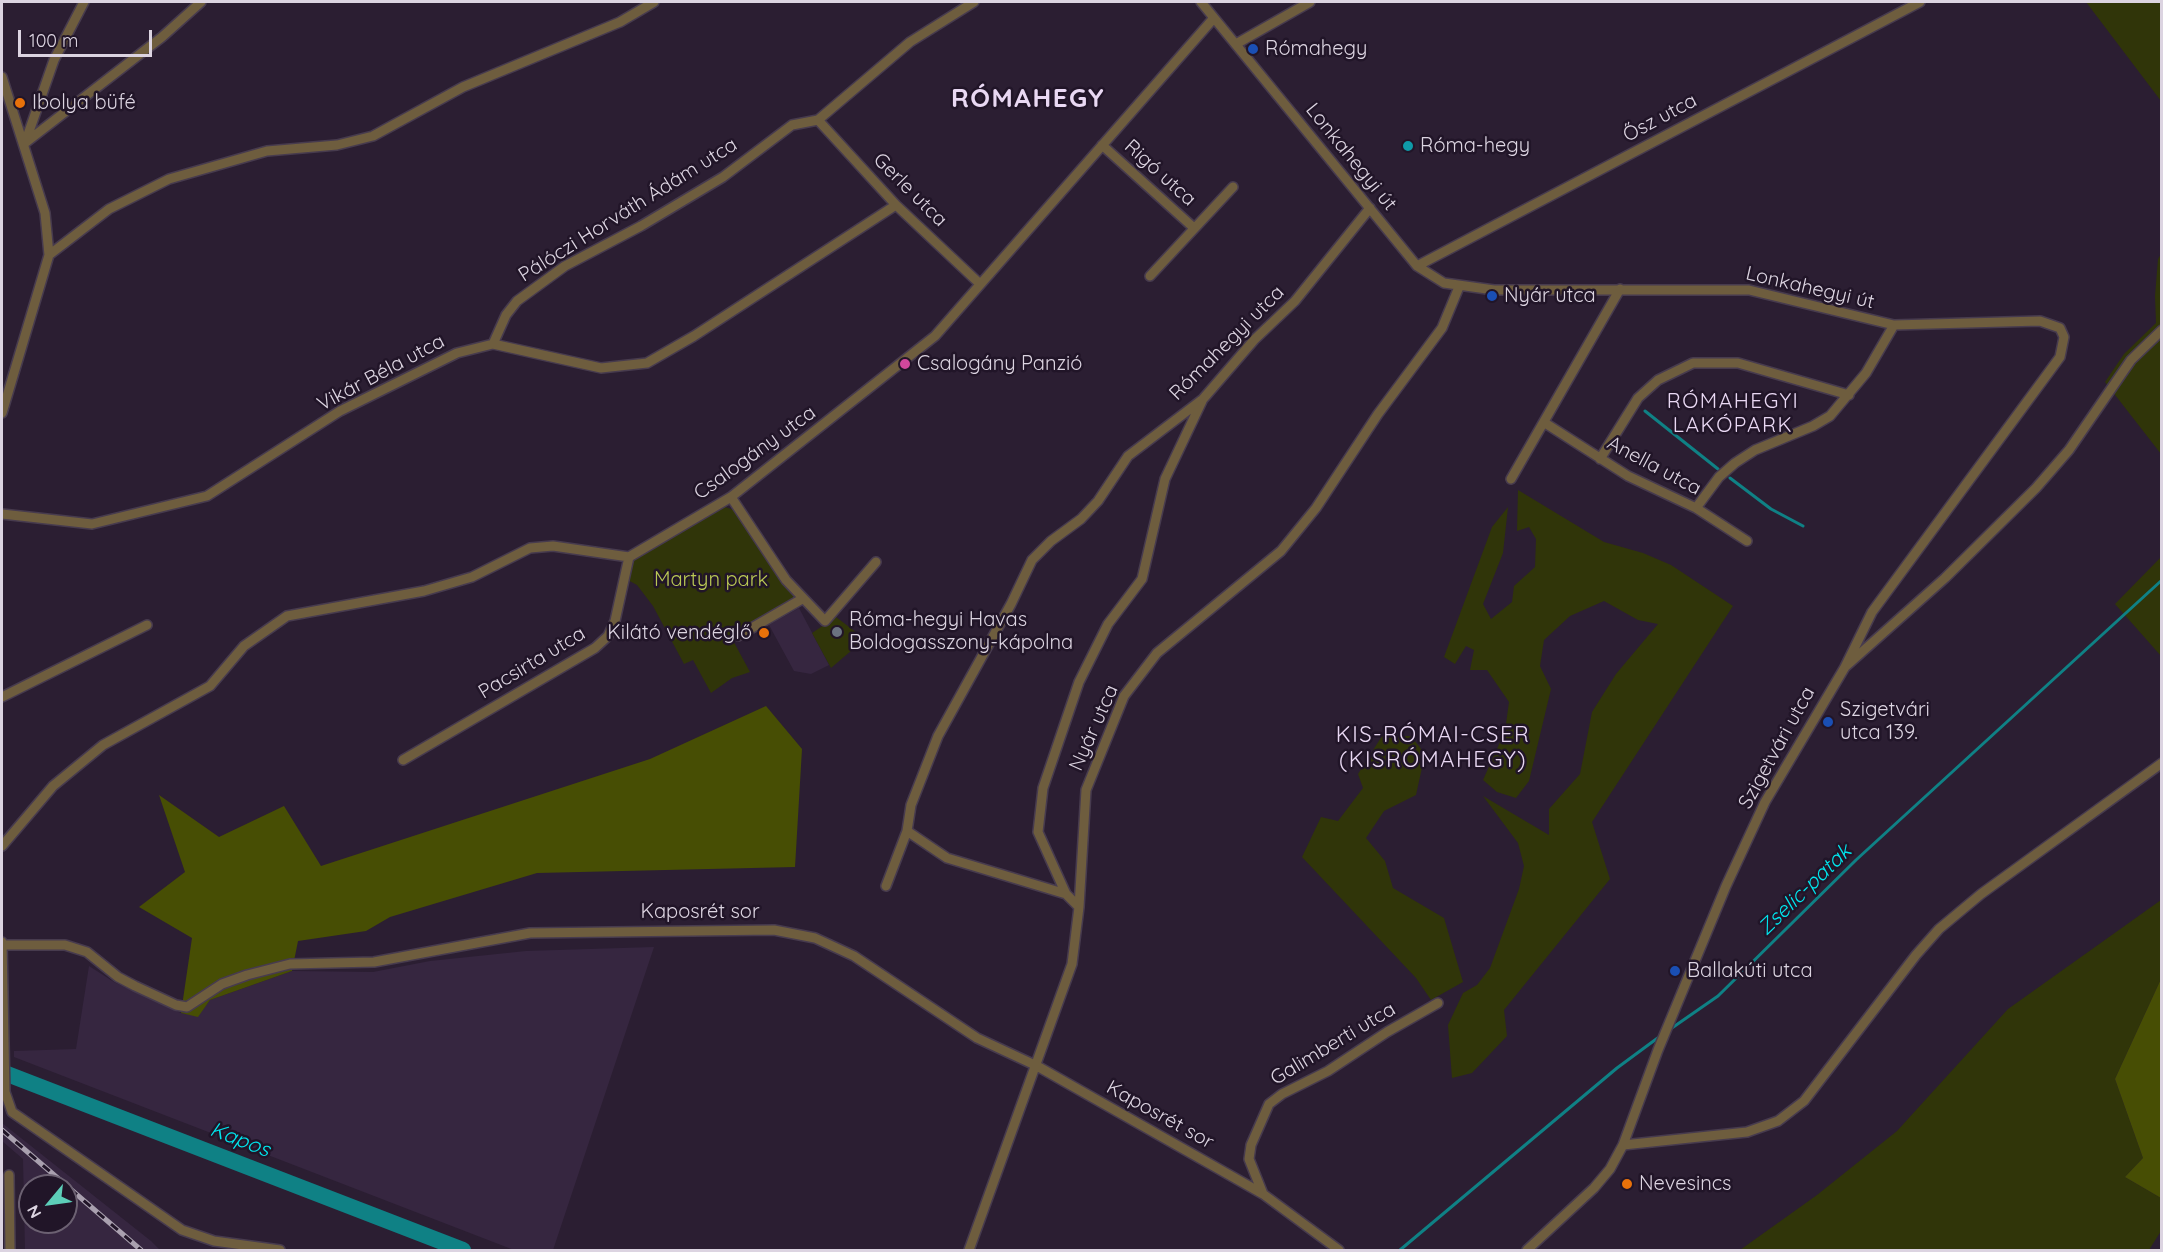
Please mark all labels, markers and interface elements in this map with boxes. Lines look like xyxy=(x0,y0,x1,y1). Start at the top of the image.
scale bar xyxy=(21,18,154,56)
text: 100 m xyxy=(29,29,78,52)
place label: Rómahegy xyxy=(1265,37,1367,61)
marker: Rómahegy xyxy=(1246,42,1260,56)
district label: RÓMAHEGY xyxy=(951,83,1105,115)
street label: Ősz utca xyxy=(1619,89,1701,147)
place label: Ibolya büfé xyxy=(32,91,136,115)
marker: Ibolya büfé xyxy=(13,96,27,110)
street label: Lonkahegyi út xyxy=(1300,98,1402,216)
street label: Pálóczi Horváth Ádám utca xyxy=(514,133,742,287)
place label: Róma-hegy xyxy=(1420,134,1530,158)
street label: Rigó utca xyxy=(1119,135,1201,211)
marker: Róma-hegy xyxy=(1401,139,1415,153)
street label: Gerle utca xyxy=(868,148,952,232)
street label: Lonkahegyi út xyxy=(1743,262,1877,314)
street label: Rómahegyi utca xyxy=(1165,281,1289,405)
place label: Nyár utca xyxy=(1504,284,1596,308)
marker: Nyár utca xyxy=(1485,289,1499,303)
street label: Vikár Béla utca xyxy=(313,329,449,417)
place label: Csalogány Panzió xyxy=(917,352,1082,376)
marker: Csalogány Panzió xyxy=(898,357,912,371)
district label: RÓMAHEGYI LAKÓPARK xyxy=(1667,389,1799,439)
street label: Csalogány utca xyxy=(689,401,821,505)
street label: Anella utca xyxy=(1603,431,1705,501)
park label: Martyn park xyxy=(654,568,768,592)
place label: Róma-hegyi Havas Boldogasszony-kápolna xyxy=(849,608,1073,655)
place label: Kilátó vendéglő xyxy=(607,621,752,645)
street label: Pacsirta utca xyxy=(474,622,590,704)
marker: Róma-hegyi Havas Boldogasszony-kápolna xyxy=(830,625,844,639)
marker: Kilátó vendéglő xyxy=(757,626,771,640)
street label: Nyár utca xyxy=(1064,681,1124,775)
street label: Szigetvári utca xyxy=(1734,683,1820,813)
place label: Szigetvári utca 139. xyxy=(1840,698,1930,745)
marker: Szigetvári utca 139. xyxy=(1821,715,1835,729)
district label: KIS-RÓMAI-CSER (KISRÓMAHEGY) xyxy=(1336,722,1530,774)
water label: Zselic-patak xyxy=(1753,839,1857,941)
street label: Kaposrét sor xyxy=(640,900,760,924)
place label: Ballakúti utca xyxy=(1687,959,1812,983)
marker: Ballakúti utca xyxy=(1668,964,1682,978)
street label: Galimberti utca xyxy=(1266,997,1400,1091)
street label: Kaposrét sor xyxy=(1102,1076,1218,1154)
water label: Kapos xyxy=(206,1117,274,1163)
place label: Nevesincs xyxy=(1639,1172,1731,1196)
north arrow xyxy=(18,1174,78,1234)
marker: Nevesincs xyxy=(1620,1177,1634,1191)
text: N xyxy=(22,1202,46,1222)

